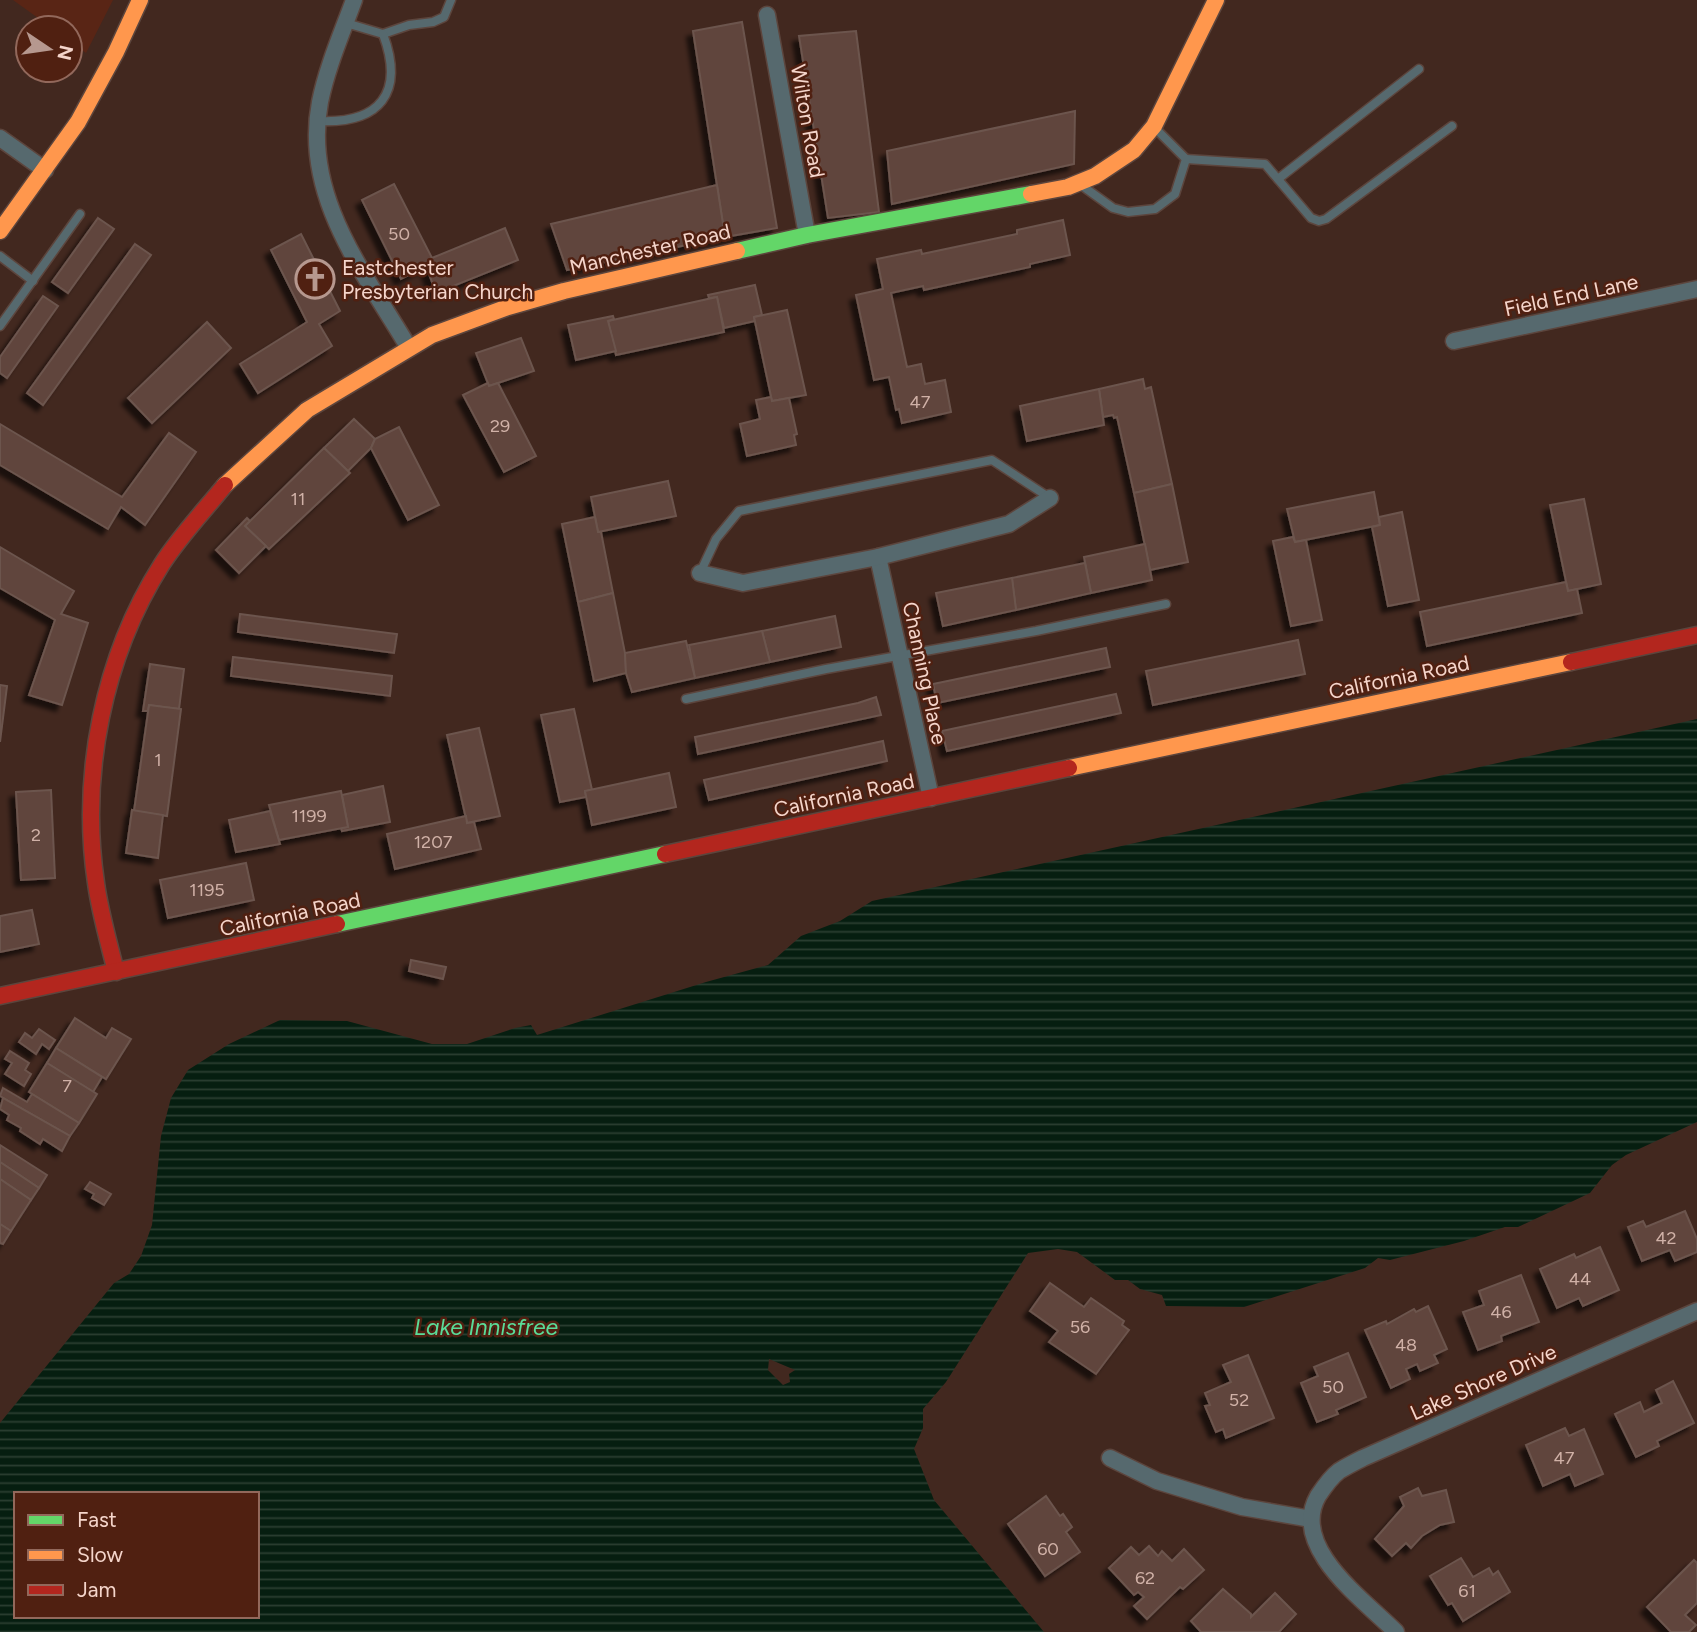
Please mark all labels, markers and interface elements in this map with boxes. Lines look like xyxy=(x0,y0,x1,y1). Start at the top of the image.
north arrow xyxy=(14,14,84,84)
text: N xyxy=(52,43,78,62)
street label: Wilton Road xyxy=(786,62,830,180)
street label: Manchester Road xyxy=(567,218,733,280)
house number: 50 xyxy=(388,223,410,245)
place label: Eastchester Presbyterian Church xyxy=(342,255,533,304)
church icon: Eastchester Presbyterian Church xyxy=(294,258,336,300)
street label: Field End Lane xyxy=(1502,269,1640,321)
house number: 47 xyxy=(910,391,931,413)
house number: 29 xyxy=(490,415,510,437)
house number: 11 xyxy=(291,488,305,510)
street label: Channing Place xyxy=(898,599,952,747)
street label: California Road xyxy=(1326,650,1472,704)
house number: 1 xyxy=(154,749,162,771)
street label: California Road xyxy=(771,768,917,822)
house number: 1199 xyxy=(291,805,327,827)
house number: 2 xyxy=(31,824,41,846)
house number: 1207 xyxy=(414,831,453,853)
house number: 1195 xyxy=(189,879,225,901)
street label: California Road xyxy=(217,887,363,941)
house number: 7 xyxy=(62,1075,72,1097)
house number: 42 xyxy=(1655,1227,1677,1249)
house number: 44 xyxy=(1569,1268,1591,1290)
house number: 46 xyxy=(1490,1301,1512,1323)
water label: Lake Innisfree xyxy=(414,1313,558,1341)
house number: 56 xyxy=(1070,1316,1090,1338)
house number: 48 xyxy=(1395,1334,1417,1356)
street label: Lake Shore Drive xyxy=(1406,1339,1560,1425)
house number: 50 xyxy=(1322,1376,1344,1398)
house number: 52 xyxy=(1229,1389,1249,1411)
house number: 47 xyxy=(1554,1447,1575,1469)
legend xyxy=(14,1492,259,1618)
text: Fast xyxy=(77,1507,117,1532)
house number: 60 xyxy=(1037,1538,1059,1560)
text: Slow xyxy=(77,1542,123,1567)
house number: 62 xyxy=(1135,1567,1155,1589)
text: Jam xyxy=(77,1577,116,1602)
house number: 61 xyxy=(1458,1580,1476,1602)

